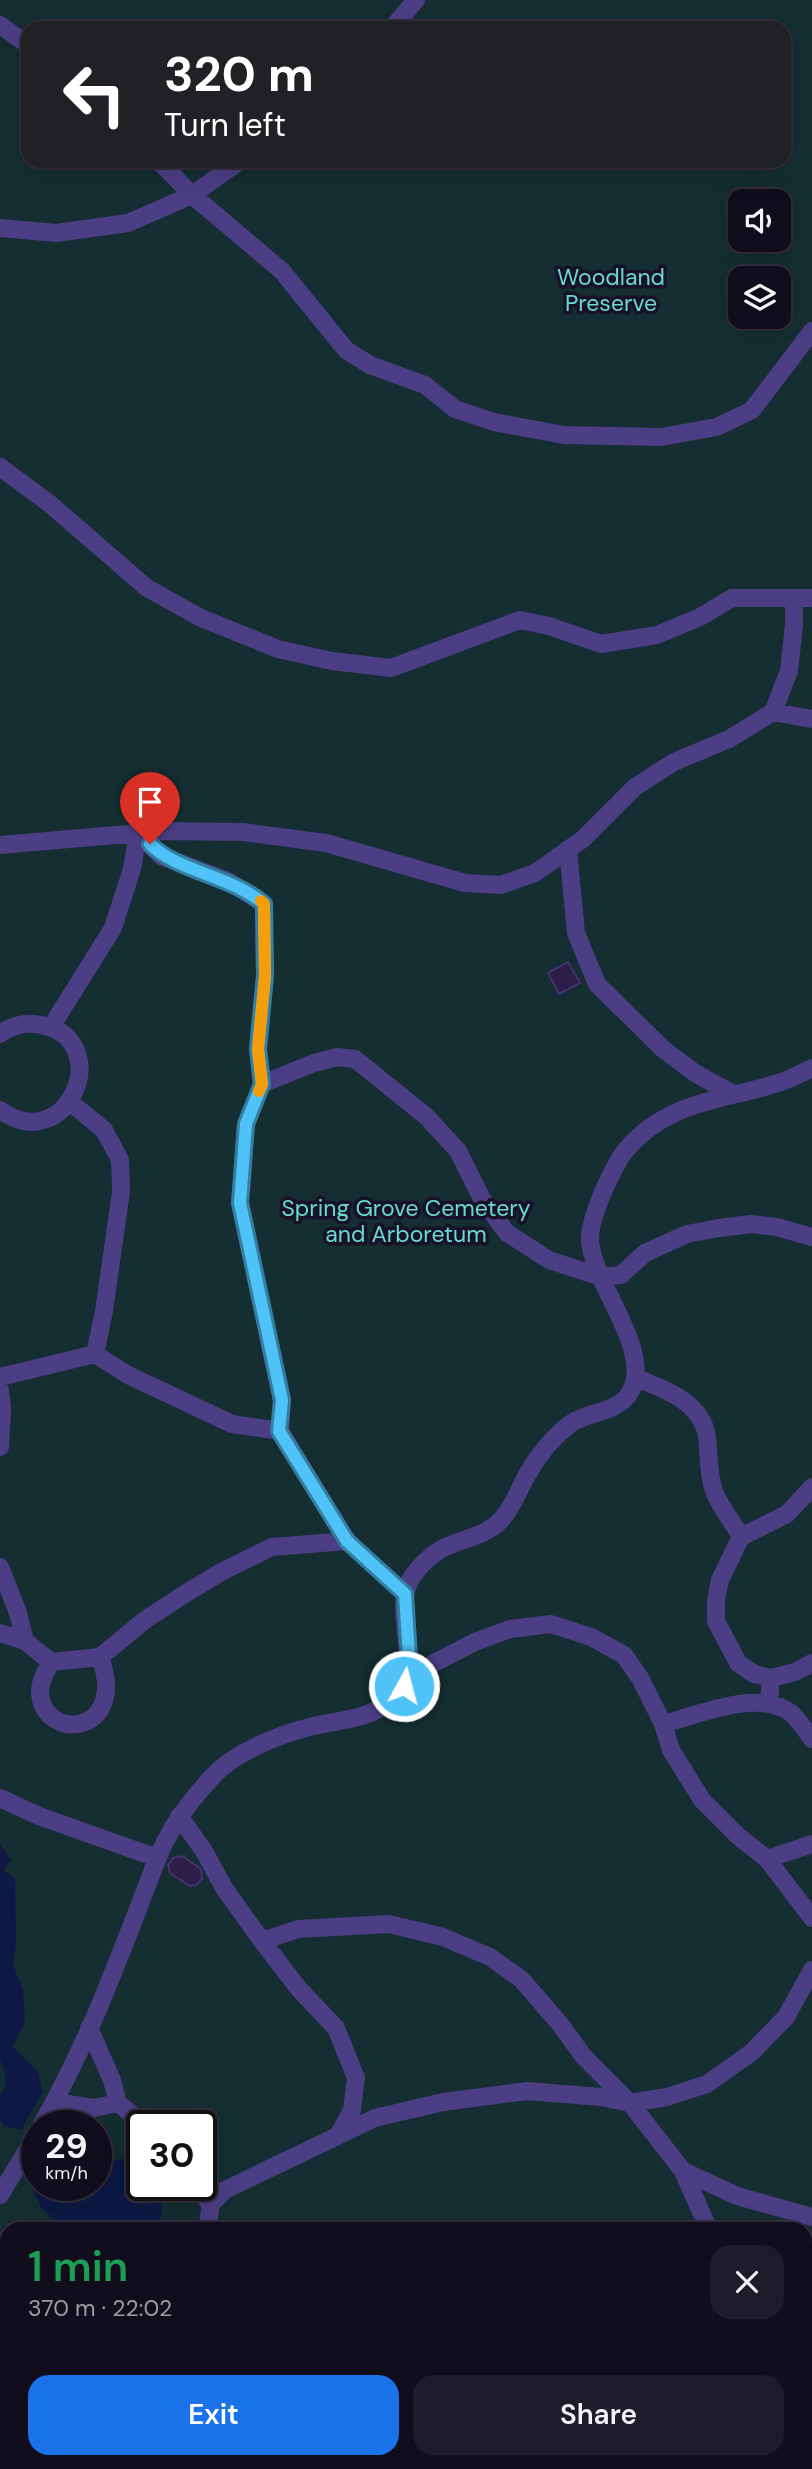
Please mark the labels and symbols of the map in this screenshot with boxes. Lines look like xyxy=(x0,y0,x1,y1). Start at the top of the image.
park label: Woodland Preserve xyxy=(557,262,665,318)
pin xyxy=(120,772,180,844)
park label: Spring Grove Cemetery and Arboretum xyxy=(282,1193,531,1249)
position arrow xyxy=(367,1649,441,1723)
speed limit sign: 30 xyxy=(126,2110,217,2201)

